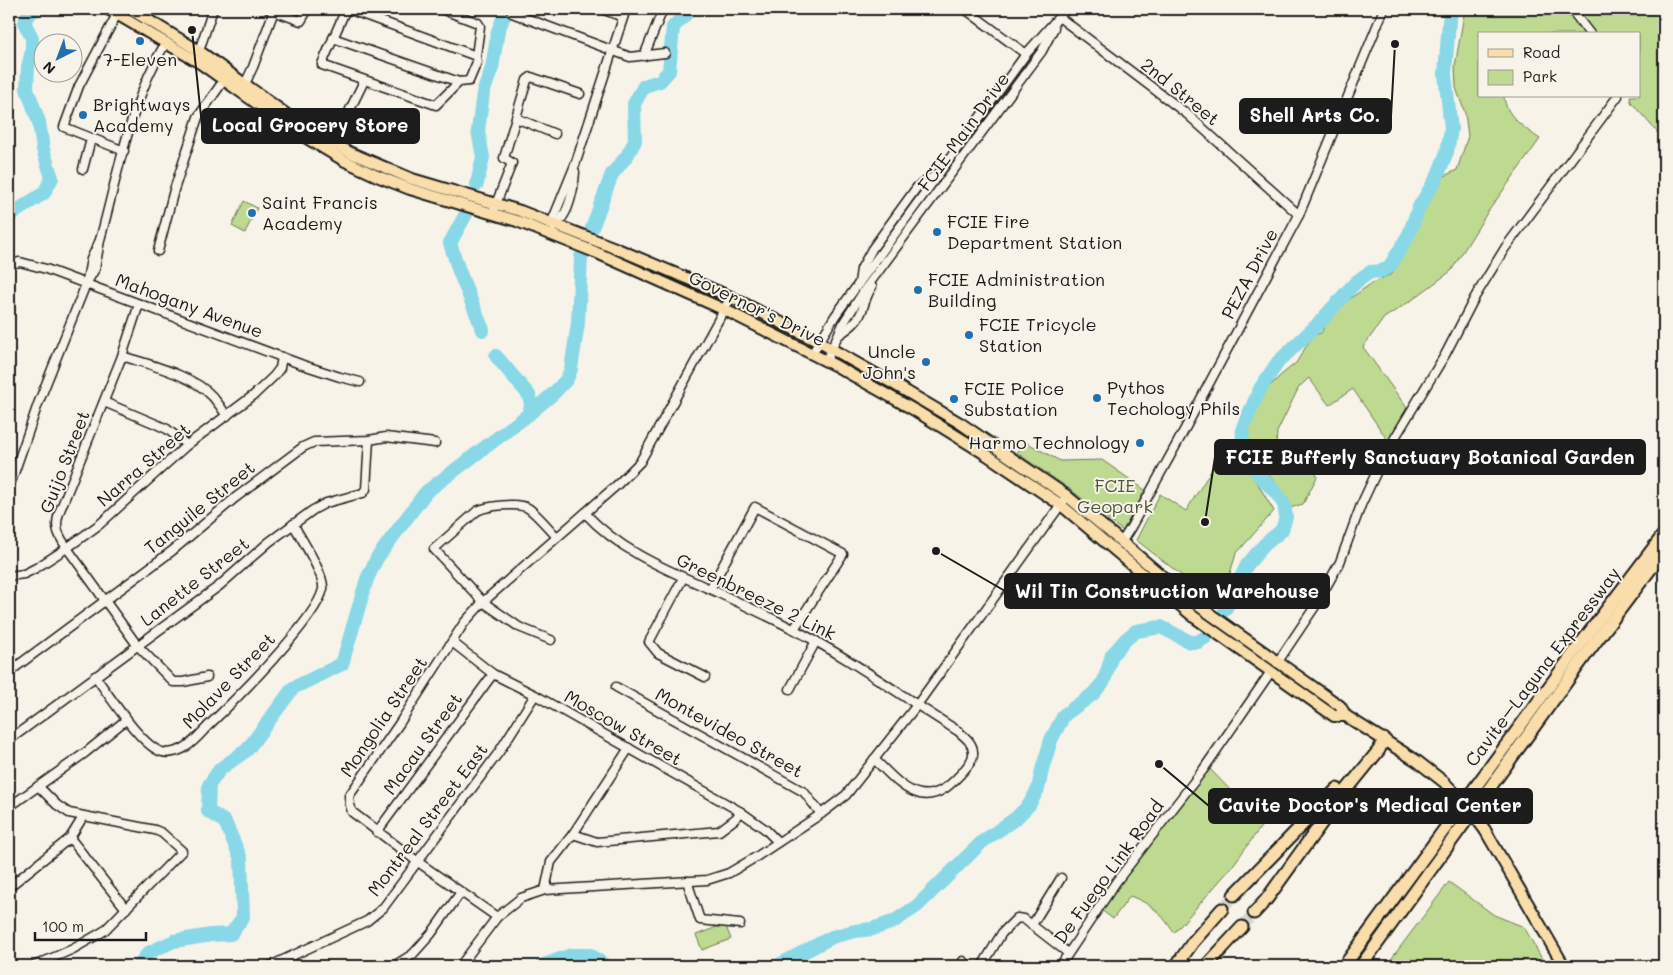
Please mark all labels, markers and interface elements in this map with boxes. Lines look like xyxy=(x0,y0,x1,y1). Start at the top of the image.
north arrow xyxy=(32,32,82,82)
legend xyxy=(1478,32,1640,98)
marker: 7-Eleven xyxy=(134,35,146,47)
text: Road xyxy=(1523,42,1560,62)
place label: 7-Eleven xyxy=(103,47,177,71)
street label: 2nd Street xyxy=(1136,52,1225,130)
text: N xyxy=(39,57,59,79)
text: Park xyxy=(1523,66,1557,86)
street label: FCIE Main Drive xyxy=(912,67,1014,196)
place label: Brightways Academy xyxy=(93,92,191,137)
callout: Shell Arts Co. xyxy=(1240,99,1391,133)
text: Shell Arts Co. xyxy=(1250,102,1380,127)
marker: Brightways Academy xyxy=(77,109,89,121)
callout: Local Grocery Store xyxy=(202,109,419,143)
text: Local Grocery Store xyxy=(212,112,408,137)
place label: Saint Francis Academy xyxy=(262,190,378,235)
marker: Saint Francis Academy xyxy=(246,207,258,219)
place label: FCIE Fire Department Station xyxy=(947,209,1122,254)
street label: PEZA Drive xyxy=(1215,224,1283,323)
marker: FCIE Fire Department Station xyxy=(931,226,943,238)
street label: Governor's Drive xyxy=(685,265,830,352)
street label: Mahogany Avenue xyxy=(112,267,266,343)
place label: FCIE Administration Building xyxy=(928,267,1105,312)
marker: FCIE Administration Building xyxy=(912,284,924,296)
place label: FCIE Tricycle Station xyxy=(979,312,1097,357)
marker: FCIE Tricycle Station xyxy=(963,329,975,341)
place label: Uncle John's xyxy=(863,339,916,384)
marker: Uncle John's xyxy=(920,356,932,368)
place label: Pythos Techology Phils xyxy=(1107,375,1240,420)
place label: FCIE Police Substation xyxy=(964,376,1064,421)
marker: Pythos Techology Phils xyxy=(1091,392,1103,404)
marker: FCIE Police Substation xyxy=(948,393,960,405)
street label: Guijo Street xyxy=(33,407,95,517)
street label: Narra Street xyxy=(91,417,195,512)
place label: Harmo Technology xyxy=(969,430,1130,454)
marker: Harmo Technology xyxy=(1134,437,1146,449)
callout: FCIE Bufferly Sanctuary Botanical Garden xyxy=(1215,440,1645,474)
text: FCIE Bufferly Sanctuary Botanical Garden xyxy=(1225,444,1635,469)
street label: Tanguile Street xyxy=(139,455,260,559)
park label: FCIE Geopark xyxy=(1077,473,1153,518)
street label: Lanette Street xyxy=(135,531,254,631)
street label: Greenbreeze 2 Link xyxy=(673,547,840,645)
street label: Cavite–Laguna Expressway xyxy=(1459,562,1625,771)
callout: Wil Tin Construction Warehouse xyxy=(1005,574,1329,608)
text: Wil Tin Construction Warehouse xyxy=(1015,578,1319,603)
street label: Molave Street xyxy=(176,627,280,733)
street label: Mongolia Street xyxy=(334,652,432,781)
street label: Montevideo Street xyxy=(651,682,808,783)
street label: Moscow Street xyxy=(560,684,687,771)
street label: Macau Street xyxy=(377,688,467,799)
street label: Montreal Street East xyxy=(362,738,493,901)
callout: Cavite Doctor's Medical Center xyxy=(1209,789,1532,823)
text: Cavite Doctor's Medical Center xyxy=(1218,792,1522,817)
street label: De Fuego Link Road xyxy=(1048,795,1169,948)
scale bar xyxy=(35,910,146,942)
text: 100 m xyxy=(42,916,84,936)

